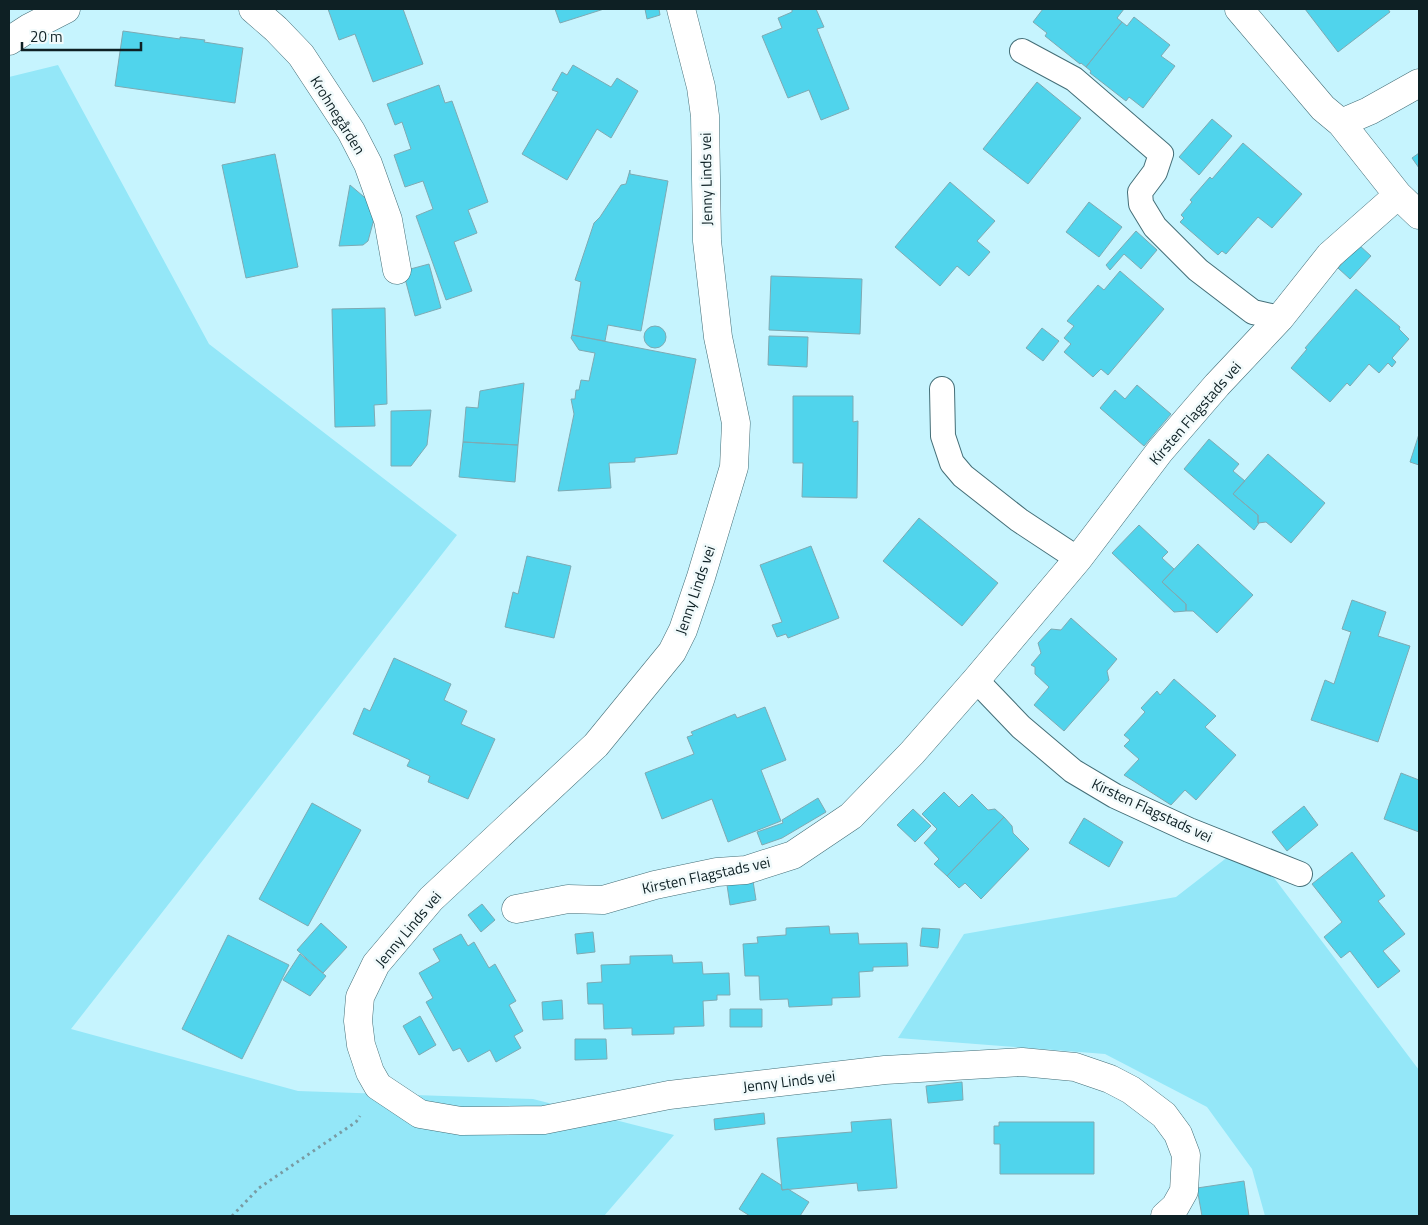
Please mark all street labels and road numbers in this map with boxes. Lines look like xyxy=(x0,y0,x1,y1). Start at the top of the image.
street label: Krohnegården xyxy=(305,71,371,159)
street label: Jenny Linds vei xyxy=(694,132,718,226)
street label: Kirsten Flagstads vei xyxy=(1143,356,1247,470)
street label: Jenny Linds vei xyxy=(669,542,721,638)
street label: Kirsten Flagstads vei xyxy=(1088,772,1216,848)
street label: Kirsten Flagstads vei xyxy=(640,850,772,900)
street label: Jenny Linds vei xyxy=(369,886,447,972)
street label: Jenny Linds vei xyxy=(741,1064,837,1098)

